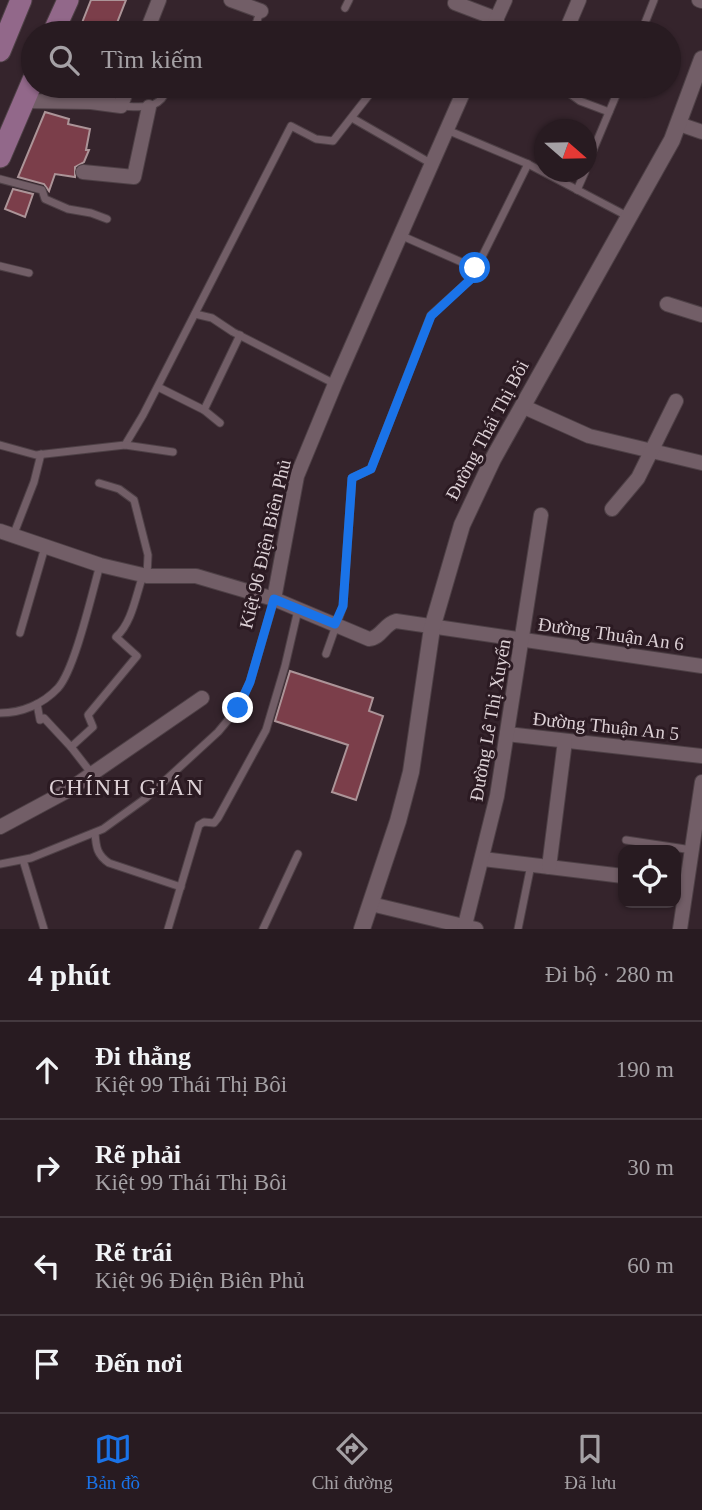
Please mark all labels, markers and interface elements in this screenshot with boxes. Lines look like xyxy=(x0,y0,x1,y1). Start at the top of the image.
search box xyxy=(21,21,681,98)
icon: search xyxy=(45,41,83,79)
text: Tìm kiếm xyxy=(101,45,203,74)
north arrow xyxy=(534,119,597,182)
route start xyxy=(459,252,490,283)
street label: Đường Thái Thị Bôi xyxy=(441,357,533,503)
street label: Kiệt 96 Điện Biên Phủ xyxy=(235,457,295,631)
street label: Đường Thuận An 6 xyxy=(537,613,685,655)
street label: Đường Lê Thị Xuyến xyxy=(465,637,515,803)
route end xyxy=(222,692,253,723)
street label: Đường Thuận An 5 xyxy=(532,708,680,744)
district label: CHÍNH GIÁN xyxy=(49,775,205,800)
map controls xyxy=(618,845,681,908)
button: locate xyxy=(618,845,681,908)
text: 4 phút xyxy=(28,958,111,991)
text: Đi bộ · 280 m xyxy=(545,962,674,987)
text: Đi thẳng xyxy=(95,1042,191,1071)
icon: ahead xyxy=(28,1051,66,1089)
text: 190 m xyxy=(616,1057,674,1082)
text: Kiệt 99 Thái Thị Bôi xyxy=(95,1072,287,1097)
text: Rẽ phải xyxy=(95,1140,181,1169)
icon: right xyxy=(28,1149,66,1187)
text: 30 m xyxy=(627,1155,674,1180)
text: Kiệt 99 Thái Thị Bôi xyxy=(95,1170,287,1195)
text: Rẽ trái xyxy=(95,1238,172,1267)
icon: left xyxy=(28,1247,66,1285)
text: 60 m xyxy=(627,1253,674,1278)
text: Kiệt 96 Điện Biên Phủ xyxy=(95,1268,305,1293)
icon: arrive xyxy=(28,1345,66,1383)
text: Đến nơi xyxy=(95,1349,182,1378)
tab: Bản đồ xyxy=(86,1430,140,1494)
tab: Chỉ đường xyxy=(312,1430,393,1494)
tab: Đã lưu xyxy=(564,1430,616,1494)

